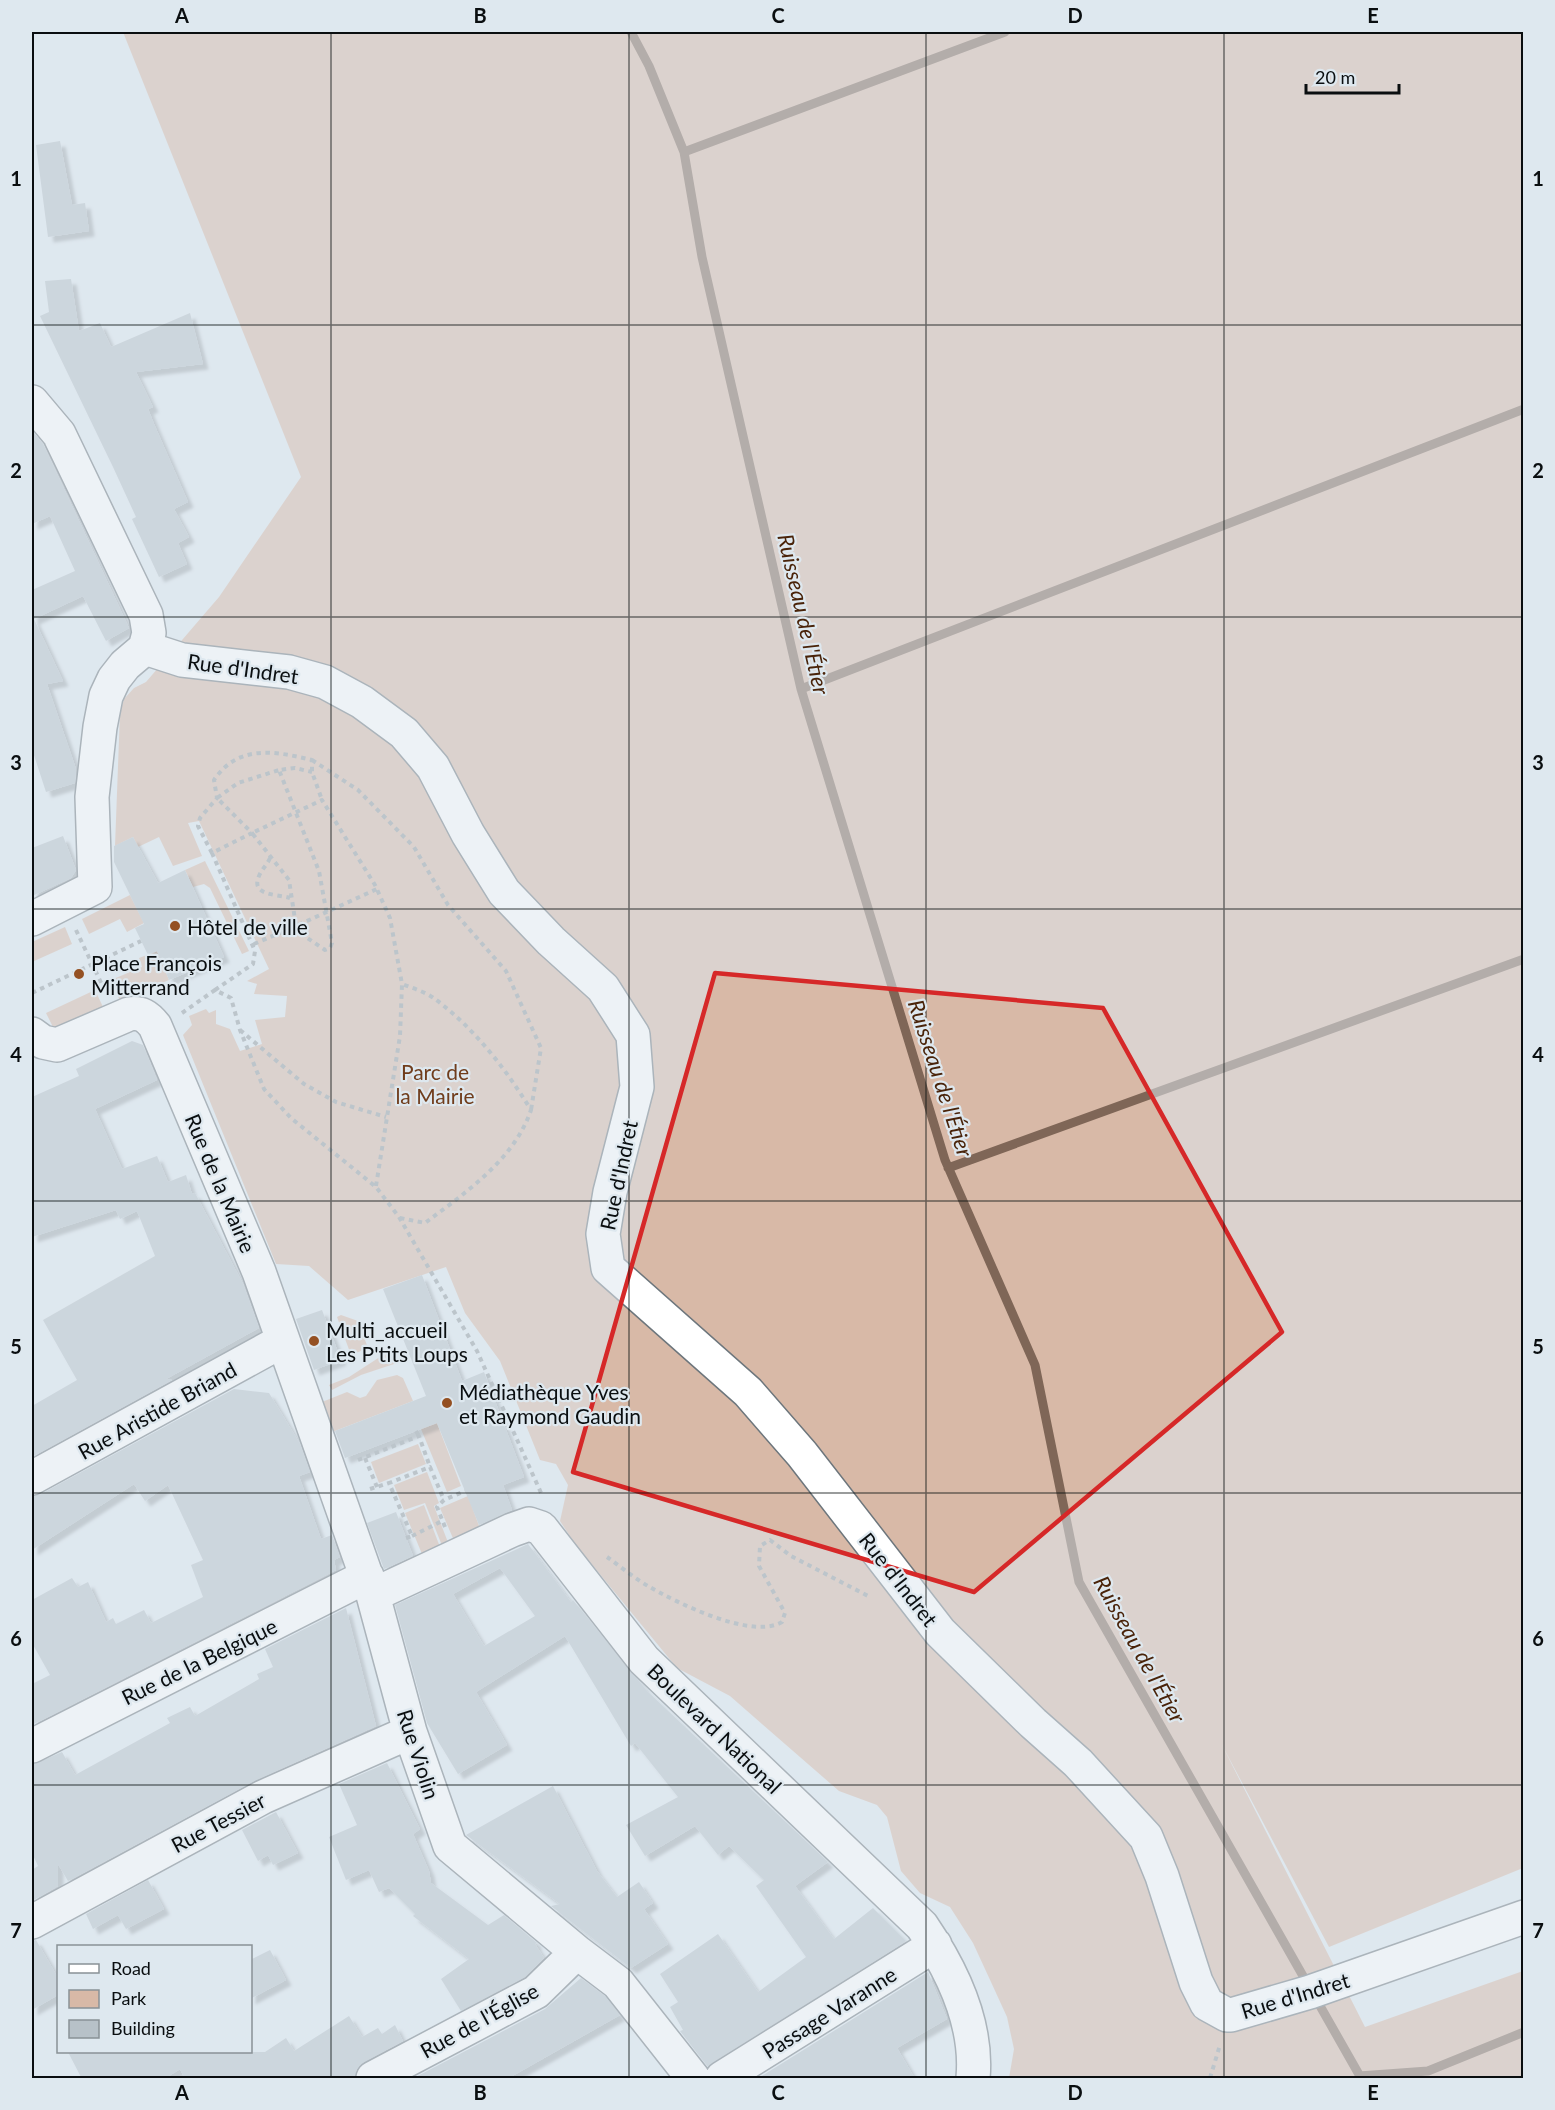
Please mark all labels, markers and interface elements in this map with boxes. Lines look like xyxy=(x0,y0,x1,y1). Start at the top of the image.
text: A xyxy=(174,3,189,27)
text: B xyxy=(473,3,487,27)
text: C xyxy=(771,3,785,27)
text: D xyxy=(1067,3,1083,27)
text: E xyxy=(1367,3,1379,27)
scale bar xyxy=(1306,57,1399,95)
text: 20 m xyxy=(1315,66,1355,88)
text: 1 xyxy=(10,166,22,190)
text: 1 xyxy=(1532,166,1544,190)
text: 2 xyxy=(10,458,22,482)
text: 2 xyxy=(1532,458,1544,482)
water label: Ruisseau de l'Étier xyxy=(772,531,836,697)
street label: Rue d'Indret xyxy=(186,648,301,688)
text: 3 xyxy=(10,750,22,774)
text: 3 xyxy=(1532,750,1544,774)
place label: Hôtel de ville xyxy=(187,914,308,939)
marker: Hôtel de ville xyxy=(168,919,182,933)
place label: Place François Mitterrand xyxy=(91,950,222,999)
marker: Place François Mitterrand xyxy=(72,967,86,981)
water label: Ruisseau de l'Étier xyxy=(903,996,979,1161)
text: 4 xyxy=(10,1042,22,1066)
text: 4 xyxy=(1532,1042,1544,1066)
park label: Parc de la Mairie xyxy=(395,1059,475,1108)
street label: Rue de la Mairie xyxy=(181,1110,261,1256)
street label: Rue d'Indret xyxy=(594,1117,642,1232)
place label: Multi_accueil Les P'tits Loups xyxy=(326,1317,468,1366)
text: 5 xyxy=(10,1334,22,1358)
marker: Multi_accueil Les P'tits Loups xyxy=(307,1334,321,1348)
text: 5 xyxy=(1532,1334,1544,1358)
street label: Rue Aristide Briand xyxy=(73,1356,241,1464)
place label: Médiathèque Yves et Raymond Gaudin xyxy=(459,1379,641,1428)
marker: Médiathèque Yves et Raymond Gaudin xyxy=(440,1396,454,1410)
street label: Rue d'Indret xyxy=(855,1527,944,1631)
water label: Ruisseau de l'Étier xyxy=(1088,1571,1192,1728)
street label: Rue de la Belgique xyxy=(117,1613,281,1709)
text: 6 xyxy=(10,1626,22,1650)
text: 6 xyxy=(1532,1626,1544,1650)
street label: Boulevard National xyxy=(643,1658,787,1798)
street label: Rue Violin xyxy=(393,1706,445,1802)
street label: Rue Tessier xyxy=(167,1787,270,1857)
text: 7 xyxy=(10,1918,22,1942)
text: 7 xyxy=(1532,1918,1544,1942)
legend xyxy=(57,1945,252,2053)
text: Road xyxy=(111,1957,151,1979)
street label: Passage Varanne xyxy=(757,1961,901,2063)
street label: Rue d'Indret xyxy=(1238,1967,1353,2023)
street label: Rue de l'Église xyxy=(416,1977,542,2063)
text: Park xyxy=(111,1987,147,2009)
text: Building xyxy=(111,2017,175,2039)
text: A xyxy=(174,2080,189,2104)
text: B xyxy=(473,2080,487,2104)
text: C xyxy=(771,2080,785,2104)
text: D xyxy=(1067,2080,1083,2104)
text: E xyxy=(1367,2080,1379,2104)

